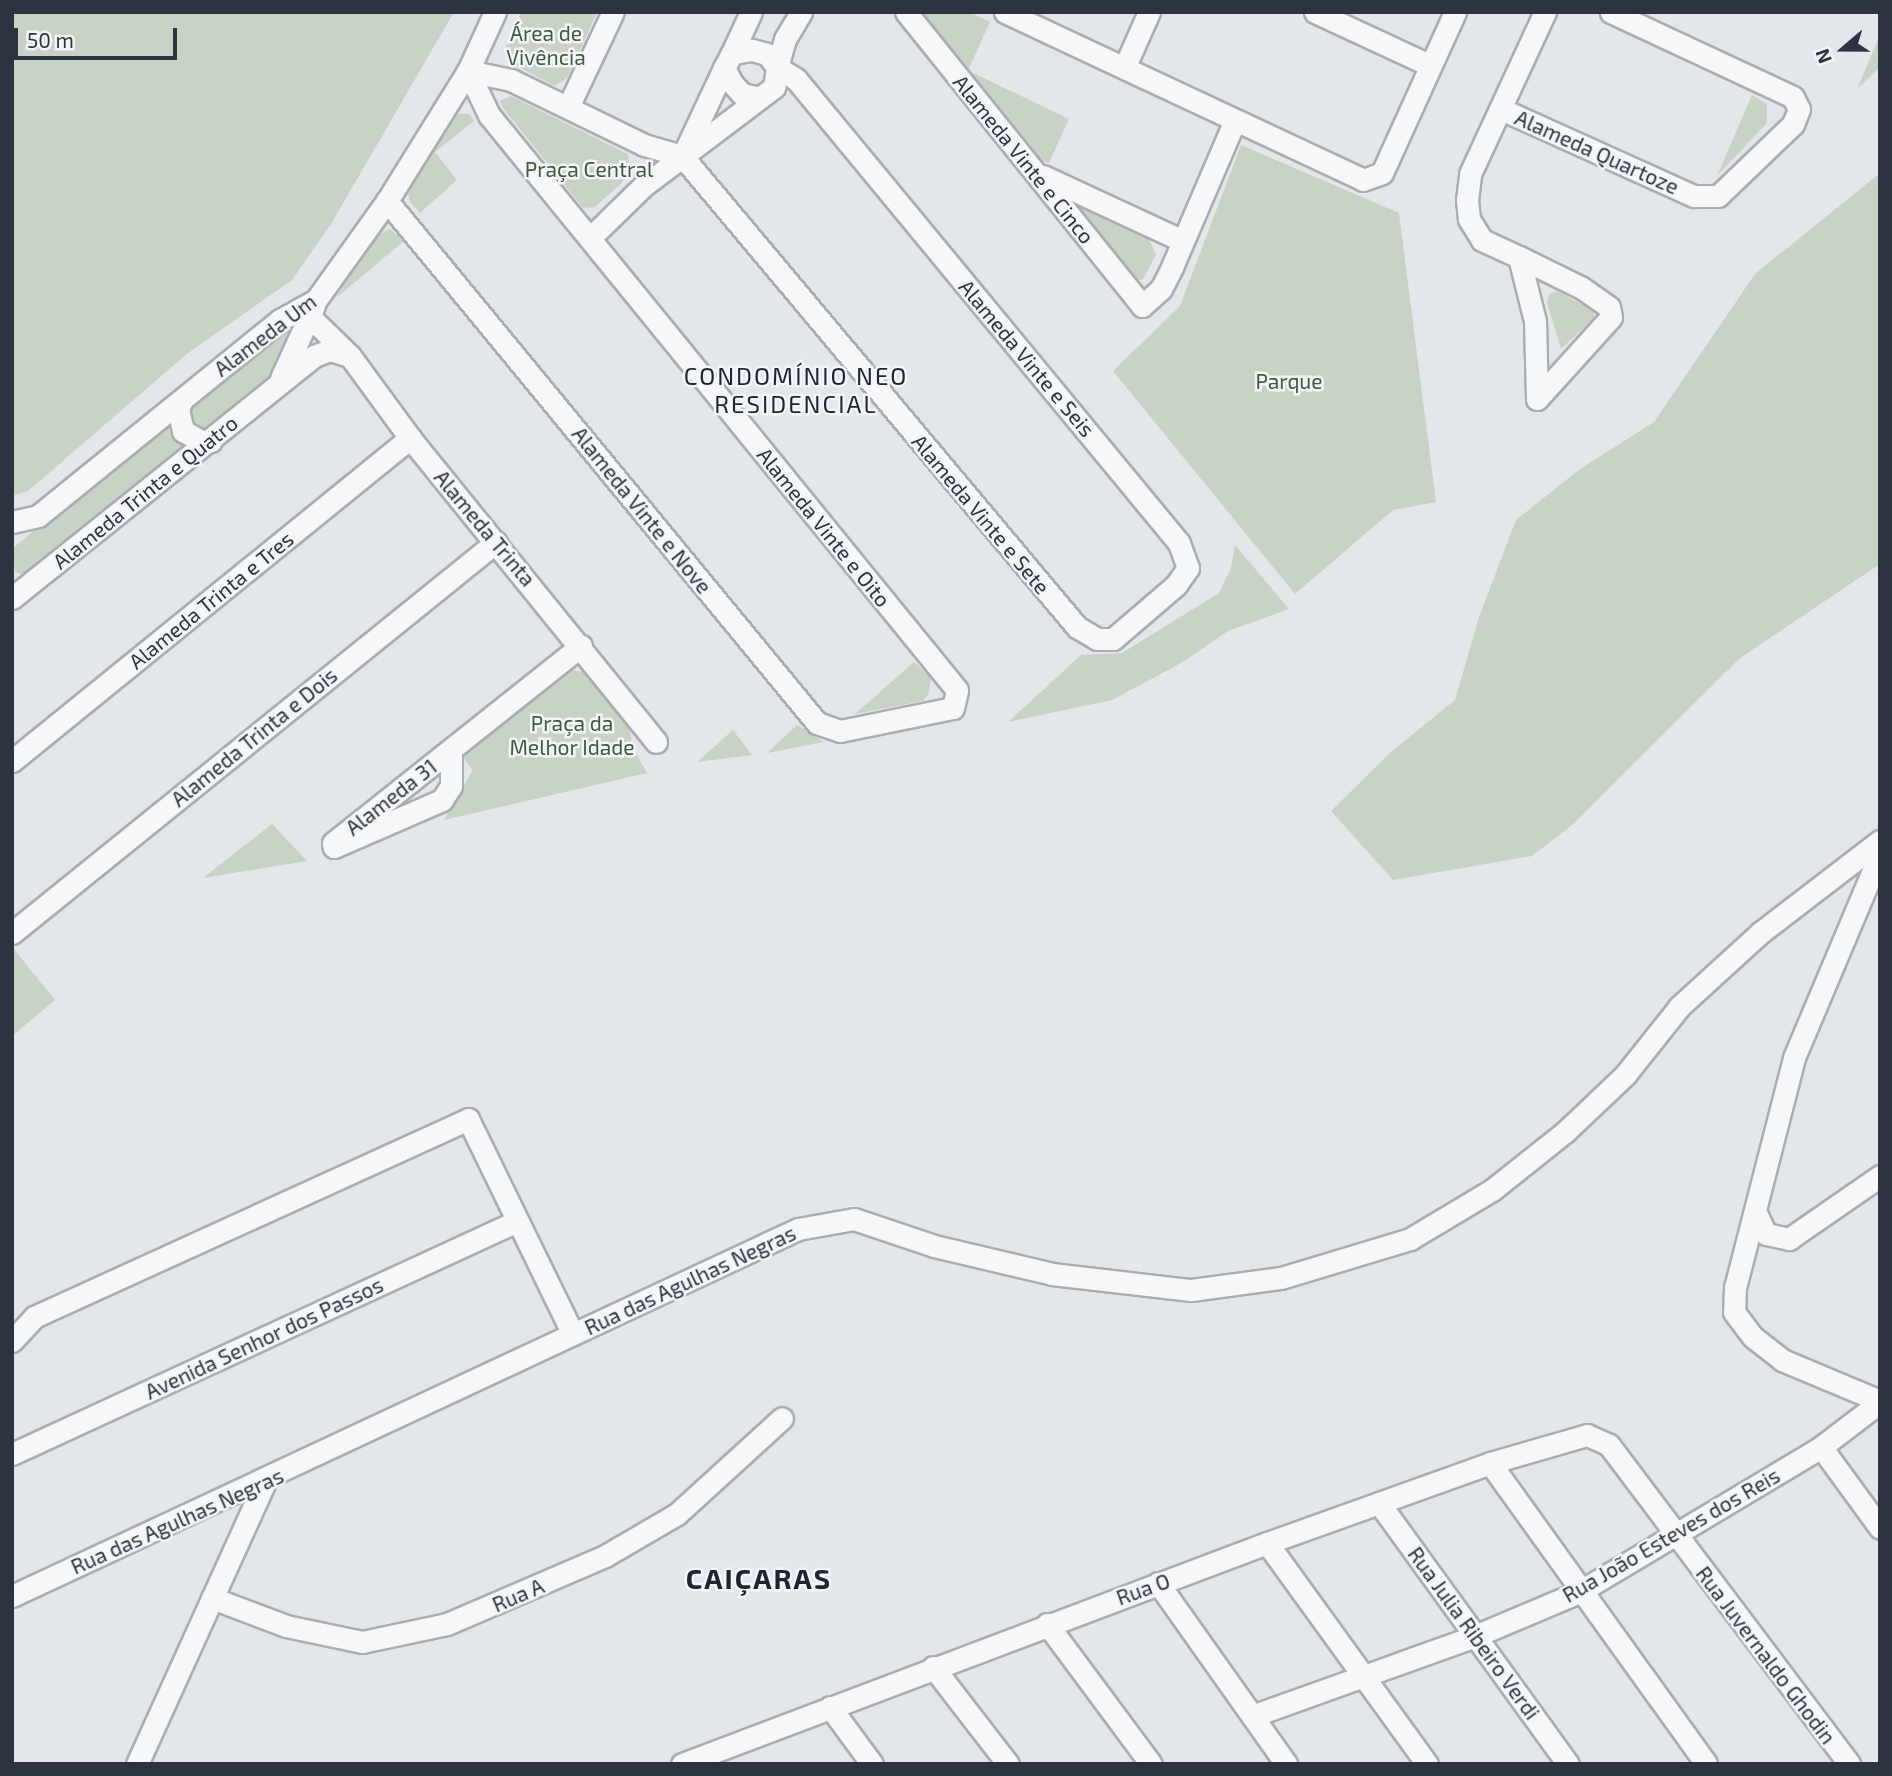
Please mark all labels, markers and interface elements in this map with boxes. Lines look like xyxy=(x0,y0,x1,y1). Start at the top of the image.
scale bar xyxy=(18,14,180,58)
north arrow xyxy=(1808,14,1878,84)
park label: Área de Vivência xyxy=(506,20,586,70)
text: 50 m xyxy=(27,27,74,52)
text: N xyxy=(1810,46,1836,67)
street label: Alameda Vinte e Cinco xyxy=(948,69,1100,249)
street label: Alameda Quartoze xyxy=(1511,105,1683,199)
park label: Praça Central xyxy=(525,156,653,182)
street label: Alameda Vinte e Seis xyxy=(954,274,1100,442)
street label: Alameda Um xyxy=(209,288,321,382)
district label: CONDOMÍNIO NEO RESIDENCIAL xyxy=(685,362,907,418)
park label: Parque xyxy=(1255,368,1323,394)
street label: Alameda Trinta e Quatro xyxy=(47,410,243,574)
street label: Alameda Vinte e Nove xyxy=(567,421,717,599)
street label: Alameda Vinte e Sete xyxy=(907,429,1055,599)
street label: Alameda Vinte e Oito xyxy=(752,442,896,612)
street label: Alameda Trinta xyxy=(429,465,541,591)
street label: Alameda Trinta e Tres xyxy=(123,526,299,674)
street label: Alameda Trinta e Dois xyxy=(166,662,342,812)
park label: Praça da Melhor Idade xyxy=(509,710,635,760)
street label: Alameda 31 xyxy=(340,754,442,840)
street label: Rua das Agulhas Negras xyxy=(580,1220,800,1340)
street label: Avenida Senhor dos Passos xyxy=(141,1272,387,1404)
street label: Rua João Esteves dos Reis xyxy=(1558,1462,1784,1608)
street label: Rua das Agulhas Negras xyxy=(67,1463,287,1579)
street label: Rua Julia Ribeiro Verdi xyxy=(1403,1541,1545,1725)
district label: CAIÇARAS xyxy=(687,1561,831,1595)
street label: Rua Juvernaldo Ghodin xyxy=(1691,1561,1841,1749)
street label: Rua O xyxy=(1113,1568,1173,1610)
street label: Rua A xyxy=(488,1573,548,1617)

